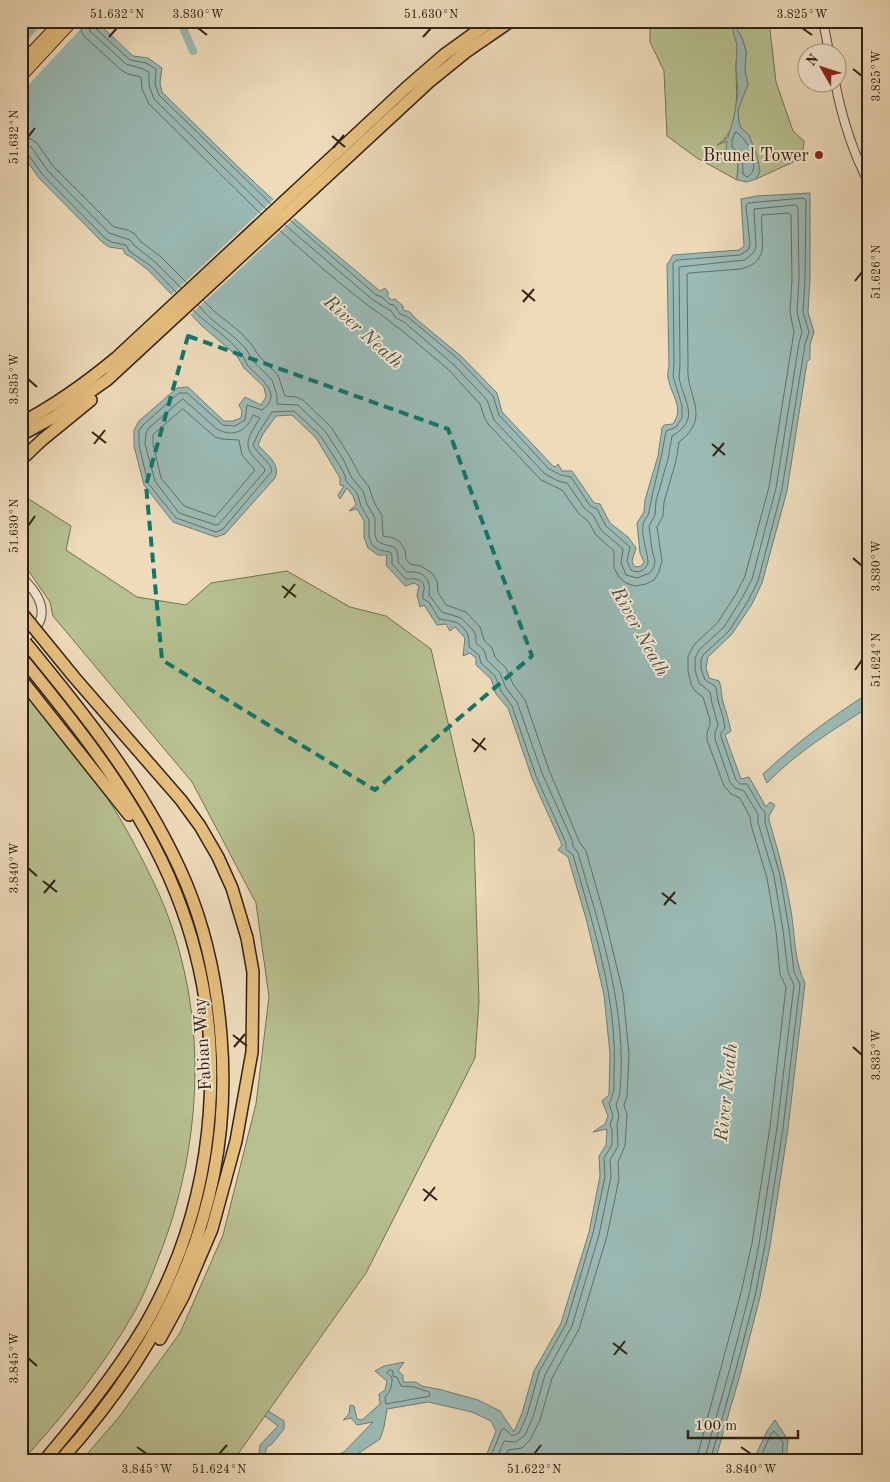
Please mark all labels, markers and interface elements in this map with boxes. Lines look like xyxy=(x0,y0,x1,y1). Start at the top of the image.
text: 51.632°N xyxy=(90,8,144,21)
text: 51.630°N xyxy=(404,8,458,21)
text: 3.825°W xyxy=(777,8,828,21)
text: 3.830°W xyxy=(173,9,224,21)
north arrow xyxy=(798,42,848,92)
text: 3.825°W xyxy=(870,50,883,101)
text: N xyxy=(804,52,822,69)
text: 51.632°N xyxy=(8,110,21,164)
place label: Brunel Tower xyxy=(703,147,810,165)
marker: Brunel Tower xyxy=(813,149,825,161)
text: 51.626°N xyxy=(870,245,883,299)
water label: River Neath xyxy=(318,292,406,373)
text: 3.835°W xyxy=(8,353,21,404)
text: 51.630°N xyxy=(8,499,21,553)
text: 3.830°W xyxy=(871,540,883,591)
water label: River Neath xyxy=(606,583,671,680)
text: 51.624°N xyxy=(870,633,883,687)
text: 3.840°W xyxy=(9,842,21,893)
street label: Fabian Way xyxy=(191,996,215,1091)
text: 3.835°W xyxy=(870,1029,883,1080)
water label: River Neath xyxy=(713,1042,742,1144)
text: 3.845°W xyxy=(8,1332,21,1383)
scale bar xyxy=(688,1407,798,1439)
text: 100 m xyxy=(695,1419,737,1434)
text: 3.845°W xyxy=(122,1463,173,1476)
text: 51.624°N xyxy=(192,1463,246,1476)
text: 51.622°N xyxy=(507,1463,561,1476)
text: 3.840°W xyxy=(726,1464,777,1476)

